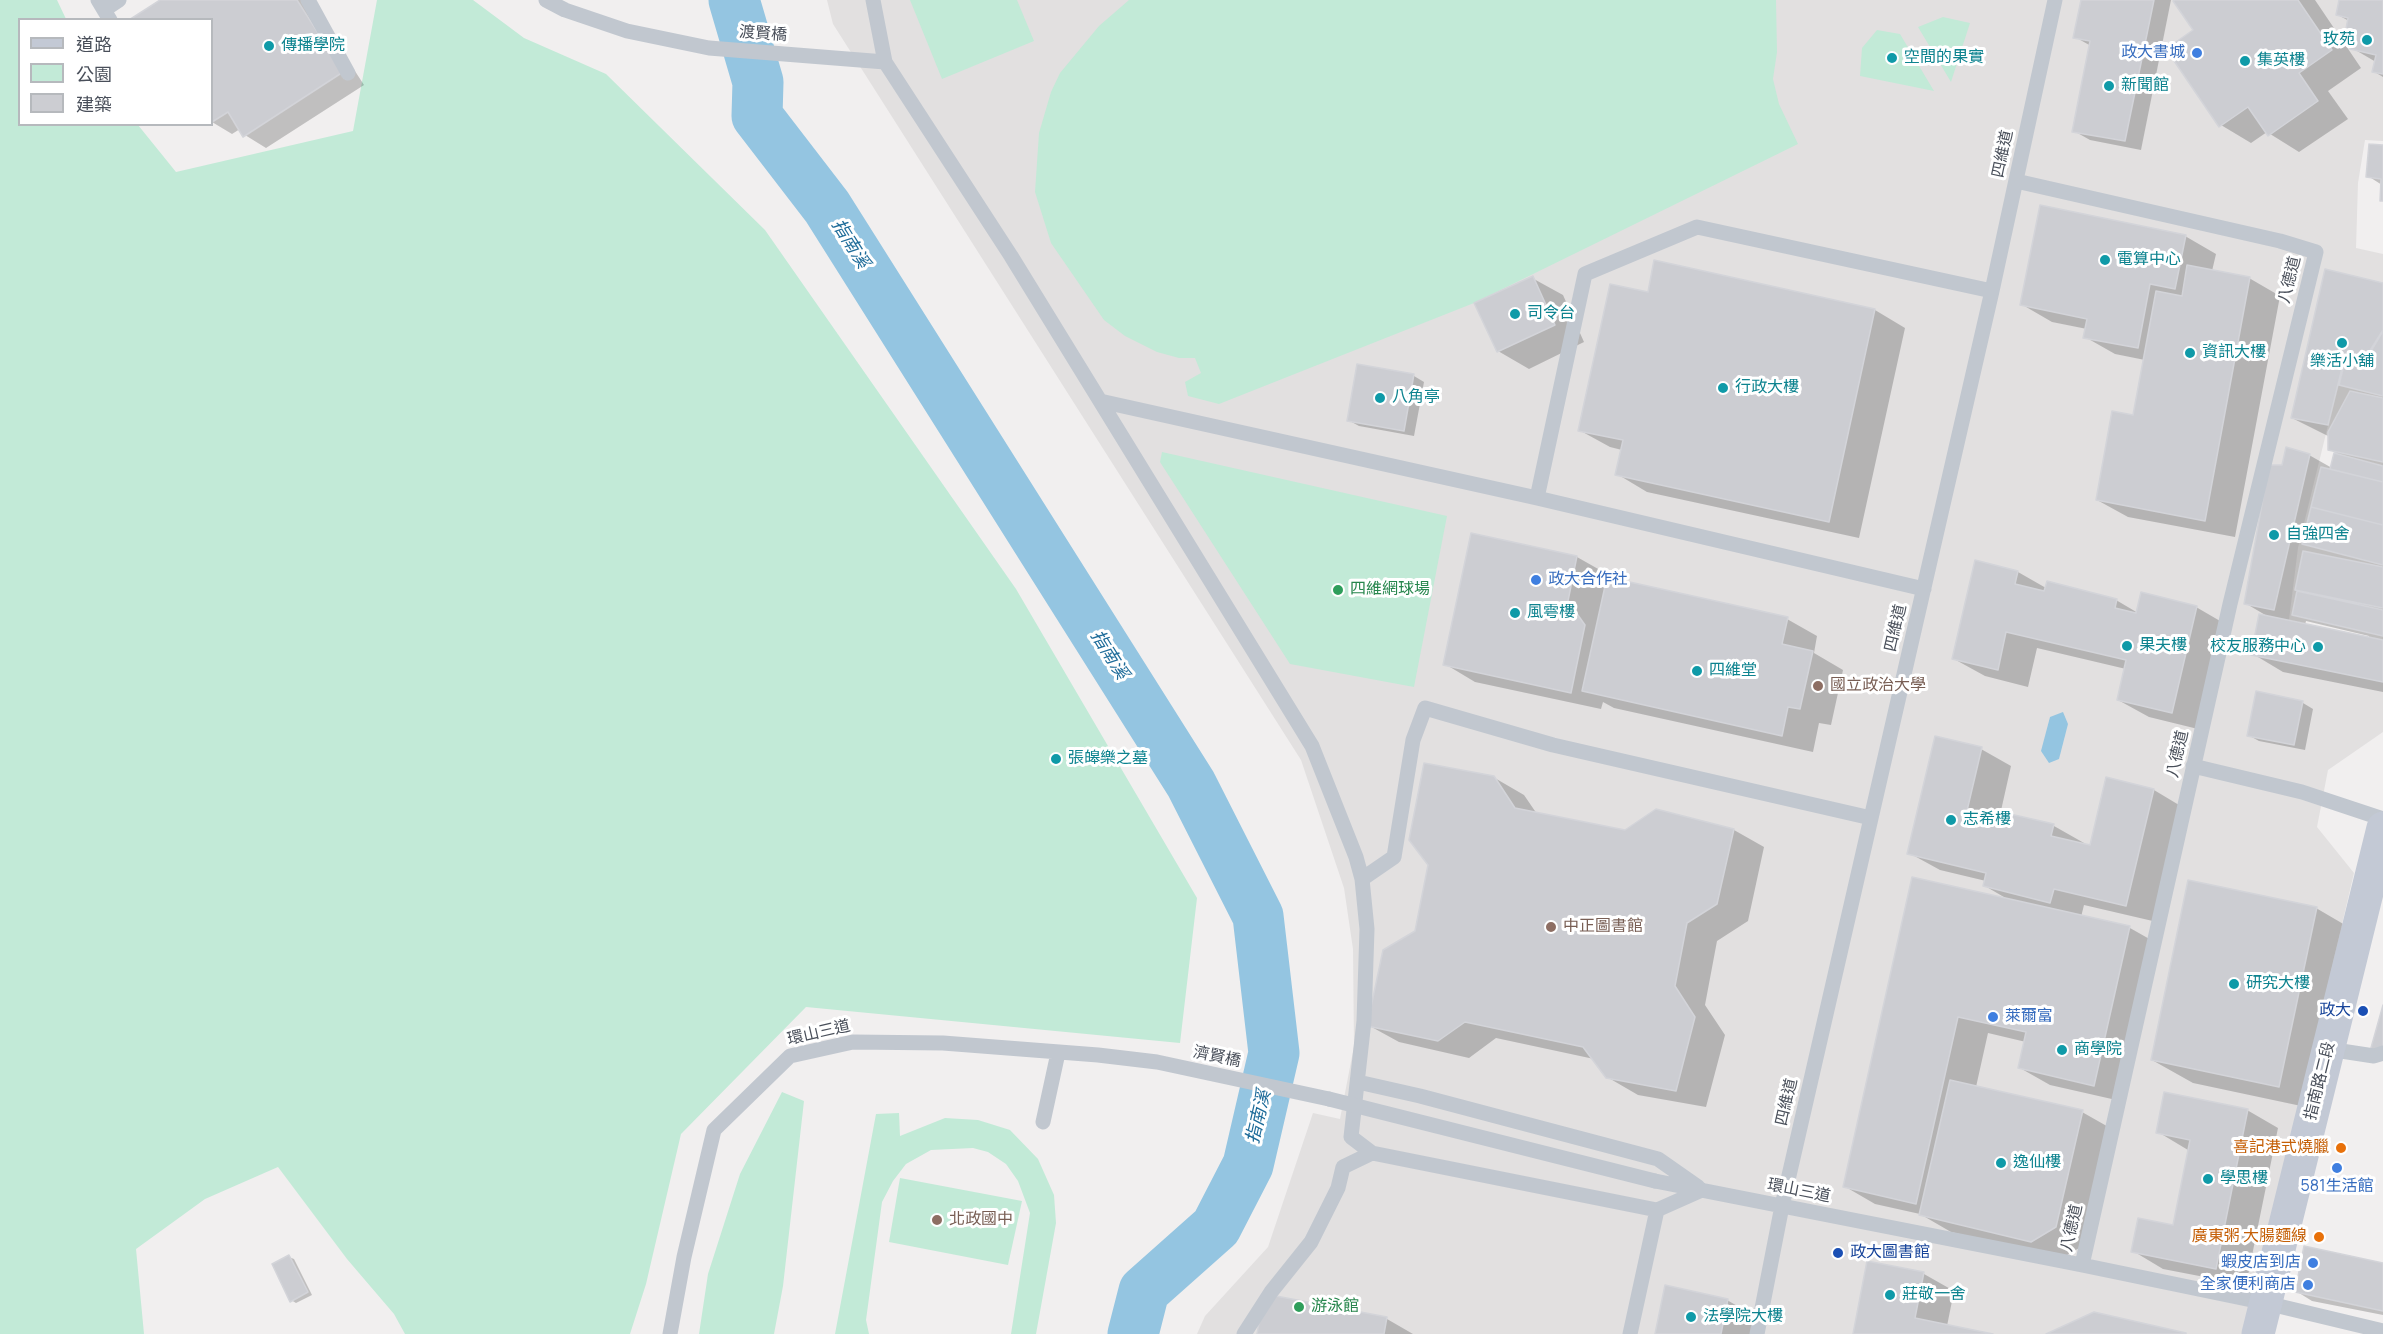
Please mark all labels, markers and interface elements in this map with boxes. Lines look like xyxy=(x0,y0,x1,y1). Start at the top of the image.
legend xyxy=(18,18,213,126)
street label: 渡賢橋 xyxy=(738,23,788,45)
place label: 玫苑 xyxy=(2323,30,2355,50)
text: 道路 xyxy=(76,32,112,56)
marker: 玫苑 xyxy=(2360,33,2374,47)
place label: 傳播學院 xyxy=(281,36,345,56)
marker: 傳播學院 xyxy=(262,39,276,53)
place label: 政大書城 xyxy=(2121,43,2185,63)
marker: 政大書城 xyxy=(2190,46,2204,60)
place label: 空間的果實 xyxy=(1904,48,1984,68)
marker: 空間的果實 xyxy=(1885,51,1899,65)
place label: 集英樓 xyxy=(2257,51,2305,71)
marker: 集英樓 xyxy=(2238,54,2252,68)
text: 公園 xyxy=(76,62,112,86)
place label: 新聞館 xyxy=(2121,76,2169,96)
marker: 新聞館 xyxy=(2102,79,2116,93)
text: 建築 xyxy=(76,92,112,116)
street label: 四維道 xyxy=(1989,129,2017,179)
water label: 指南溪 xyxy=(827,215,873,273)
place label: 電算中心 xyxy=(2117,250,2181,270)
marker: 電算中心 xyxy=(2098,253,2112,267)
street label: 八德道 xyxy=(2275,254,2305,306)
place label: 司令台 xyxy=(1527,304,1575,324)
marker: 司令台 xyxy=(1508,307,1522,321)
marker: 樂活小舖 xyxy=(2335,336,2349,350)
place label: 資訊大樓 xyxy=(2202,343,2266,363)
marker: 資訊大樓 xyxy=(2183,346,2197,360)
place label: 樂活小舖 xyxy=(2310,352,2374,372)
place label: 行政大樓 xyxy=(1735,378,1799,398)
marker: 行政大樓 xyxy=(1716,381,1730,395)
place label: 八角亭 xyxy=(1392,388,1440,408)
marker: 八角亭 xyxy=(1373,391,1387,405)
place label: 自強四舍 xyxy=(2286,525,2350,545)
marker: 自強四舍 xyxy=(2267,528,2281,542)
place label: 政大合作社 xyxy=(1548,570,1628,590)
marker: 政大合作社 xyxy=(1529,573,1543,587)
place label: 四維網球場 xyxy=(1350,580,1430,600)
marker: 四維網球場 xyxy=(1331,583,1345,597)
street label: 四維道 xyxy=(1881,602,1911,654)
place label: 風雩樓 xyxy=(1527,603,1575,623)
marker: 風雩樓 xyxy=(1508,606,1522,620)
water label: 指南溪 xyxy=(1086,626,1132,684)
place label: 果夫樓 xyxy=(2139,636,2187,656)
place label: 校友服務中心 xyxy=(2210,637,2306,657)
marker: 果夫樓 xyxy=(2120,639,2134,653)
marker: 校友服務中心 xyxy=(2311,640,2325,654)
place label: 四維堂 xyxy=(1709,661,1757,681)
marker: 四維堂 xyxy=(1690,664,1704,678)
place label: 國立政治大學 xyxy=(1830,676,1926,696)
marker: 國立政治大學 xyxy=(1811,679,1825,693)
street label: 八德道 xyxy=(2163,728,2193,780)
place label: 張皞樂之墓 xyxy=(1068,749,1148,769)
marker: 張皞樂之墓 xyxy=(1049,752,1063,766)
place label: 志希樓 xyxy=(1963,810,2011,830)
marker: 志希樓 xyxy=(1944,813,1958,827)
place label: 中正圖書館 xyxy=(1563,917,1643,937)
marker: 中正圖書館 xyxy=(1544,920,1558,934)
place label: 研究大樓 xyxy=(2246,974,2310,994)
marker: 研究大樓 xyxy=(2227,977,2241,991)
place label: 政大 xyxy=(2319,1001,2351,1021)
marker: 政大 xyxy=(2356,1004,2370,1018)
place label: 萊爾富 xyxy=(2005,1007,2053,1027)
marker: 萊爾富 xyxy=(1986,1010,2000,1024)
street label: 環山三道 xyxy=(786,1016,852,1050)
place label: 商學院 xyxy=(2074,1040,2122,1060)
street label: 指南路二段 xyxy=(2301,1040,2339,1122)
street label: 濟賢橋 xyxy=(1192,1043,1242,1071)
marker: 商學院 xyxy=(2055,1043,2069,1057)
street label: 四維道 xyxy=(1772,1076,1802,1128)
water label: 指南溪 xyxy=(1242,1088,1276,1146)
place label: 喜記港式燒臘 xyxy=(2233,1138,2329,1158)
marker: 喜記港式燒臘 xyxy=(2334,1141,2348,1155)
place label: 逸仙樓 xyxy=(2013,1153,2061,1173)
marker: 逸仙樓 xyxy=(1994,1156,2008,1170)
marker: 581生活館 xyxy=(2330,1161,2344,1175)
place label: 學思樓 xyxy=(2220,1169,2268,1189)
marker: 學思樓 xyxy=(2201,1172,2215,1186)
street label: 環山三道 xyxy=(1766,1175,1832,1207)
place label: 581生活館 xyxy=(2301,1177,2373,1197)
street label: 八德道 xyxy=(2057,1202,2087,1254)
place label: 北政國中 xyxy=(949,1210,1013,1230)
marker: 北政國中 xyxy=(930,1213,944,1227)
place label: 廣東粥 大腸麵線 xyxy=(2192,1227,2307,1247)
marker: 廣東粥 大腸麵線 xyxy=(2312,1230,2326,1244)
place label: 政大圖書館 xyxy=(1850,1243,1930,1263)
marker: 政大圖書館 xyxy=(1831,1246,1845,1260)
place label: 蝦皮店到店 xyxy=(2221,1253,2301,1273)
marker: 蝦皮店到店 xyxy=(2306,1256,2320,1270)
place label: 全家便利商店 xyxy=(2200,1275,2296,1295)
marker: 全家便利商店 xyxy=(2301,1278,2315,1292)
place label: 莊敬一舍 xyxy=(1902,1285,1966,1305)
marker: 莊敬一舍 xyxy=(1883,1288,1897,1302)
place label: 游泳館 xyxy=(1311,1297,1359,1317)
marker: 游泳館 xyxy=(1292,1300,1306,1314)
place label: 法學院大樓 xyxy=(1703,1307,1783,1327)
marker: 法學院大樓 xyxy=(1684,1310,1698,1324)

